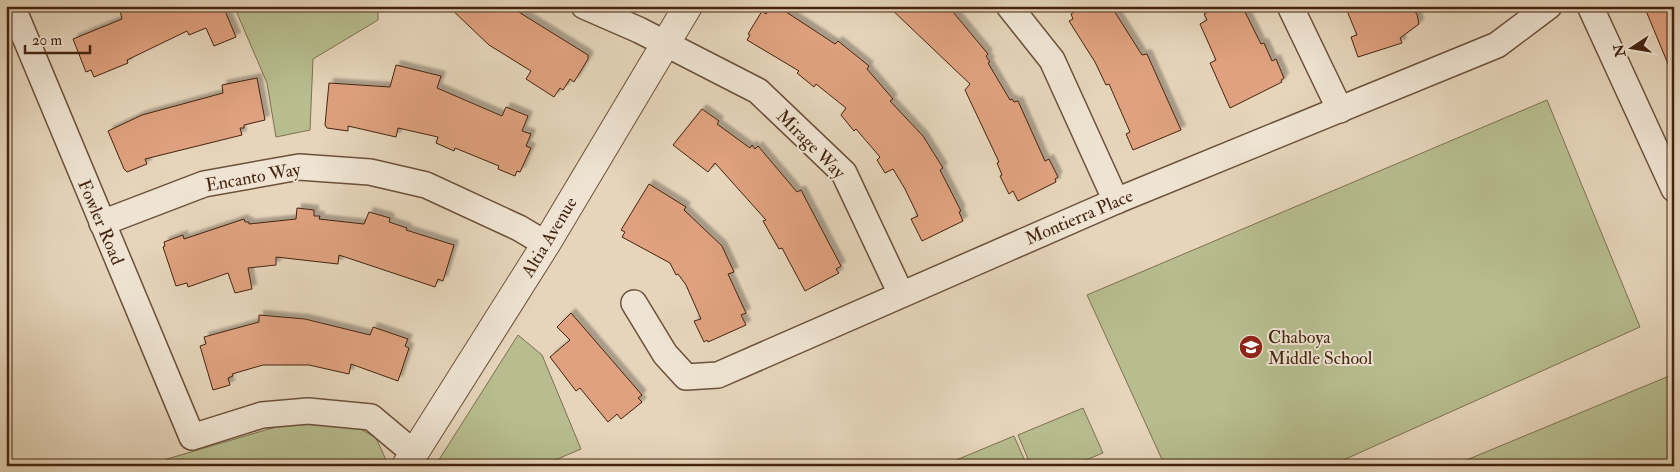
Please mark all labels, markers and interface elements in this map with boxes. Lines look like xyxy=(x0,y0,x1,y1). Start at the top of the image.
scale bar xyxy=(25,22,90,54)
north arrow xyxy=(1608,22,1658,72)
text: 20 m xyxy=(32,31,62,50)
text: N xyxy=(1610,42,1630,59)
street label: Mirage Way xyxy=(771,105,851,184)
street label: Encanto Way xyxy=(204,158,303,197)
street label: Fowler Road xyxy=(72,176,129,269)
street label: Montierra Place xyxy=(1022,184,1137,250)
street label: Altia Avenue xyxy=(516,192,583,283)
place label: Chaboya Middle School xyxy=(1268,326,1373,370)
school or university icon: Chaboya Middle School xyxy=(1238,334,1264,360)

